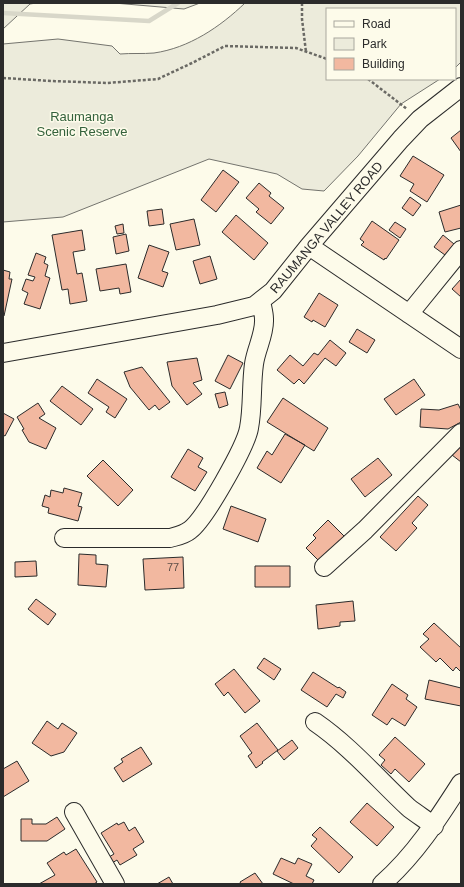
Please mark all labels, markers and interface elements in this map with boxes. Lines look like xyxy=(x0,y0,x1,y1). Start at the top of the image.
legend xyxy=(326,8,456,80)
text: Road xyxy=(362,17,391,31)
text: Park xyxy=(362,37,388,51)
text: Building xyxy=(362,57,405,71)
park label: Raumanga Scenic Reserve xyxy=(36,109,128,139)
street label: RAUMANGA VALLEY ROAD xyxy=(267,158,386,296)
house number: 77 xyxy=(167,561,179,573)

